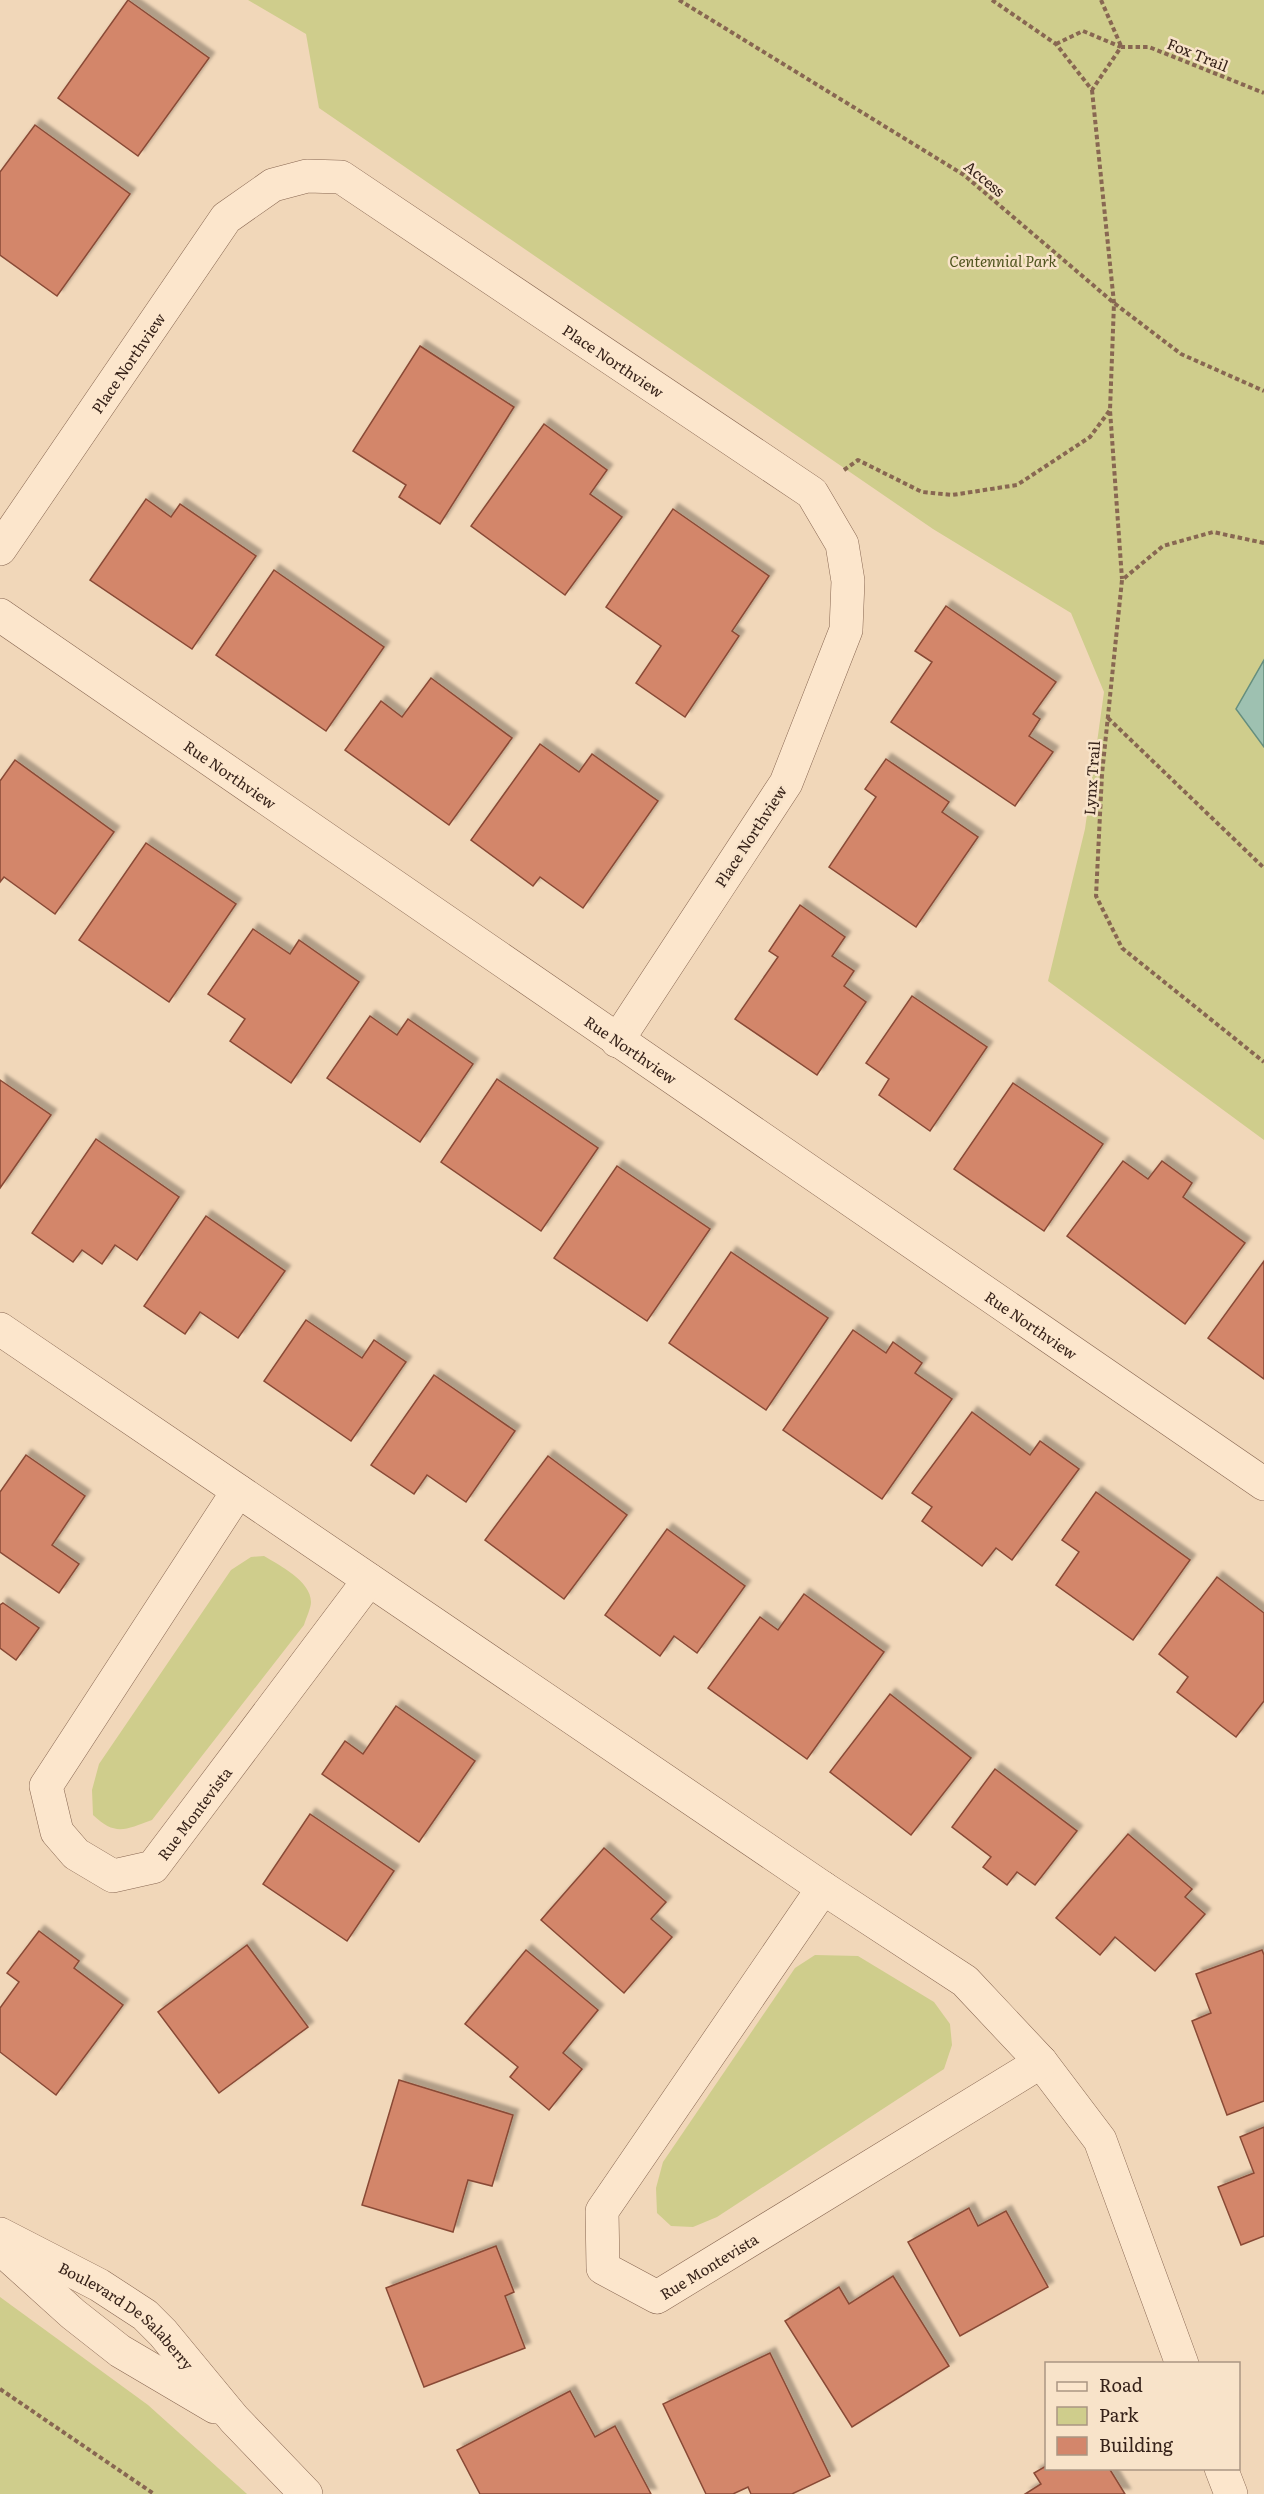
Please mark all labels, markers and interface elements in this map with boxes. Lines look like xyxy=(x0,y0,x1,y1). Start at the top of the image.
street label: Fox Trail xyxy=(1164,31,1232,77)
street label: Access xyxy=(960,154,1011,202)
park label: Centennial Park xyxy=(949,249,1058,272)
street label: Place Northview xyxy=(85,307,170,417)
street label: Place Northview xyxy=(559,318,669,402)
street label: Rue Northview xyxy=(180,734,282,814)
street label: Lynx Trail xyxy=(1077,740,1105,816)
street label: Place Northview xyxy=(708,780,792,892)
street label: Rue Northview xyxy=(580,1009,682,1089)
street label: Rue Northview xyxy=(981,1284,1083,1364)
street label: Rue Montevista xyxy=(151,1761,237,1864)
street label: Rue Montevista xyxy=(655,2226,763,2304)
street label: Boulevard De Salaberry xyxy=(55,2255,200,2375)
legend xyxy=(1045,2362,1240,2470)
text: Road xyxy=(1099,2371,1143,2398)
text: Park xyxy=(1099,2401,1140,2428)
text: Building xyxy=(1099,2431,1174,2458)

